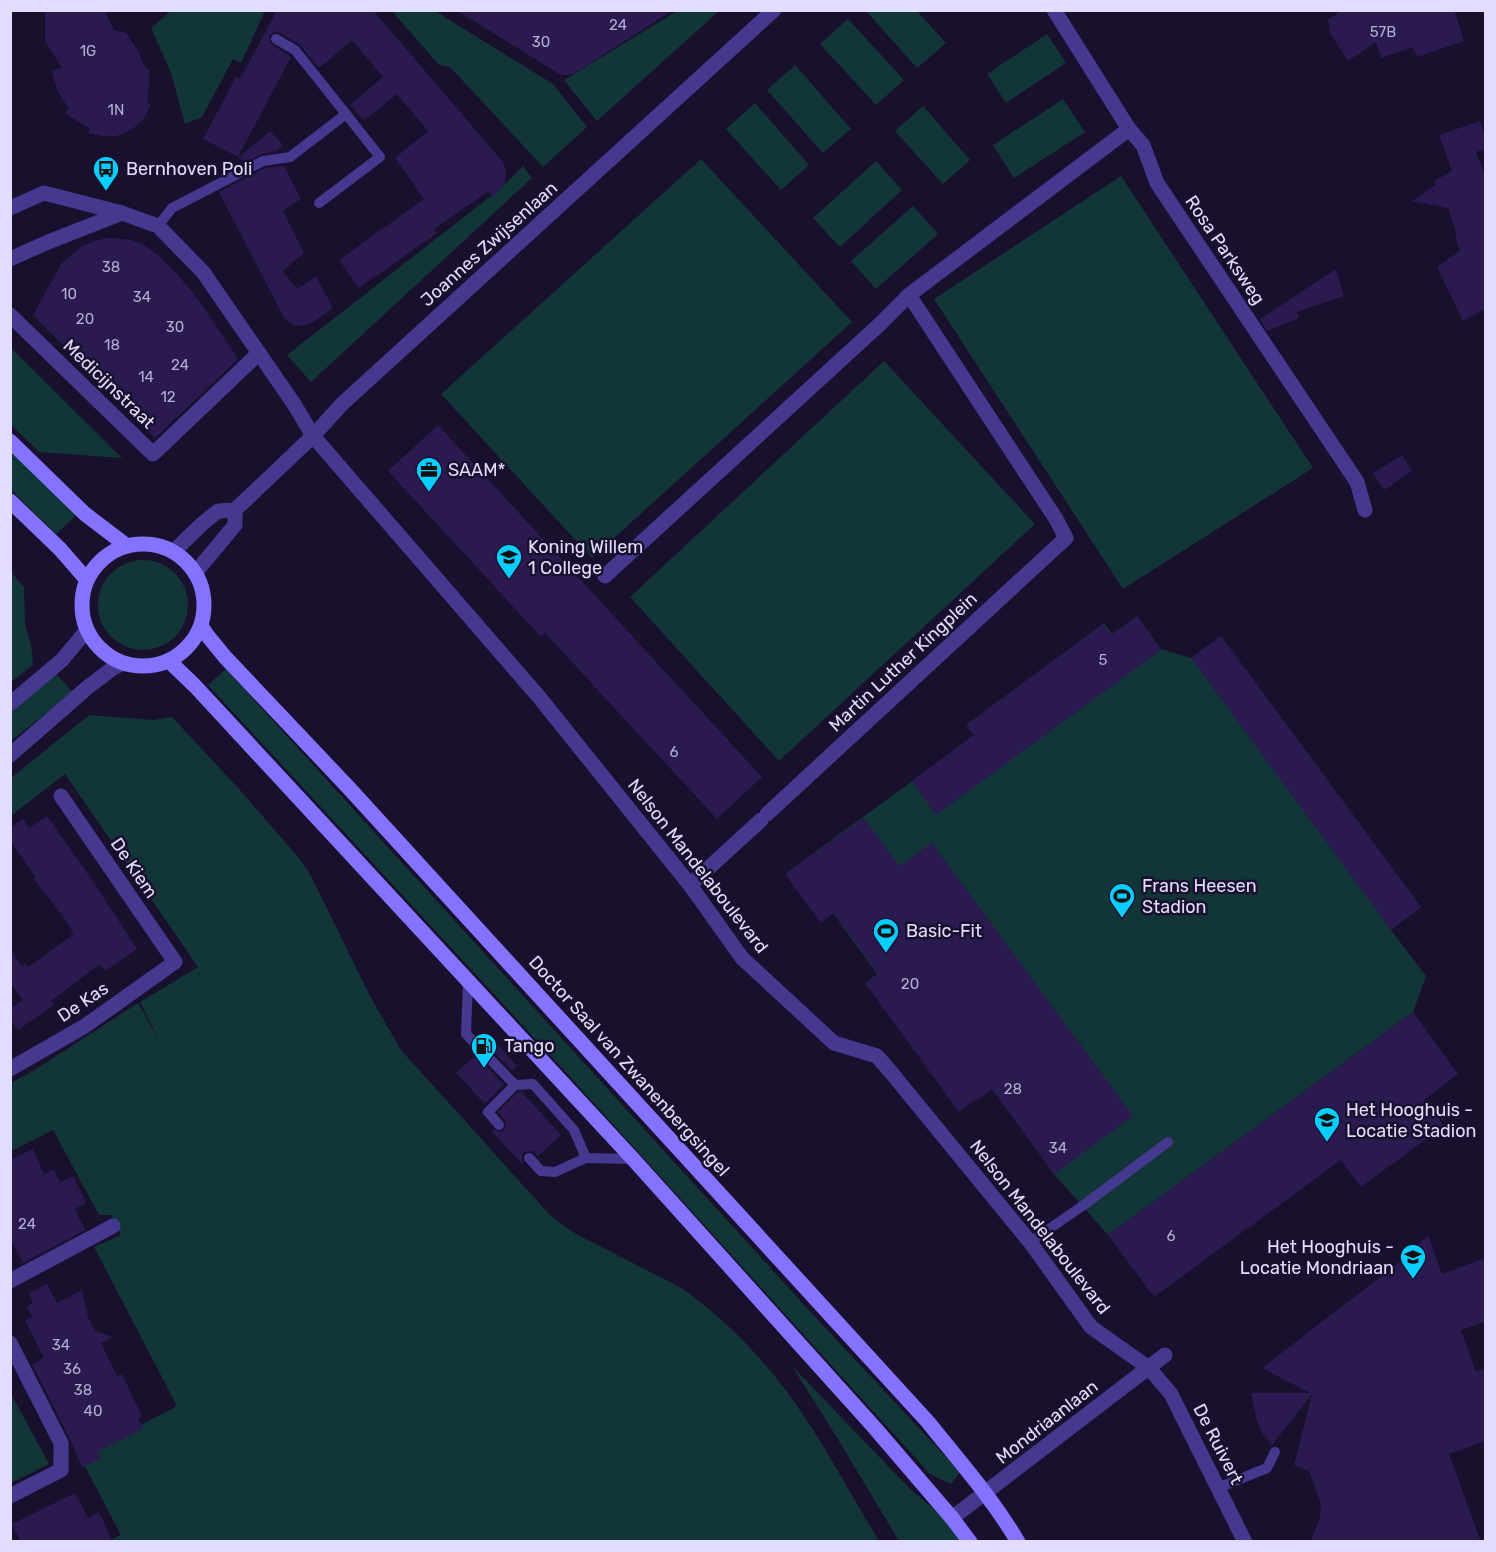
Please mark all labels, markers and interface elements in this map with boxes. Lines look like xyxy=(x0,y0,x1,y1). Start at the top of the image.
house number: 24 xyxy=(609,16,627,34)
house number: 57B xyxy=(1370,23,1396,41)
house number: 30 xyxy=(532,33,550,51)
house number: 1G xyxy=(80,42,96,60)
house number: 1N xyxy=(108,101,124,119)
bus stop icon: Bernhoven Poli xyxy=(91,154,121,192)
place label: Bernhoven Poli xyxy=(126,158,252,180)
street label: Joannes Zwijsenlaan xyxy=(416,177,562,311)
street label: Rosa Parksweg xyxy=(1180,191,1270,309)
house number: 38 xyxy=(102,258,120,276)
house number: 10 xyxy=(61,285,77,303)
house number: 34 xyxy=(133,288,151,306)
house number: 20 xyxy=(76,310,94,328)
house number: 30 xyxy=(166,318,184,336)
street label: Medicijnstraat xyxy=(59,335,159,433)
house number: 18 xyxy=(104,336,120,354)
house number: 24 xyxy=(171,356,189,374)
house number: 14 xyxy=(138,368,154,386)
house number: 12 xyxy=(160,388,176,406)
office icon: SAAM* xyxy=(414,455,444,493)
place label: SAAM* xyxy=(448,459,505,481)
place label: Koning Willem 1 College xyxy=(528,536,643,579)
school or university icon: Koning Willem 1 College xyxy=(494,542,524,580)
street label: Martin Luther Kingplein xyxy=(824,588,982,736)
house number: 5 xyxy=(1099,651,1108,669)
house number: 6 xyxy=(669,743,679,761)
street label: Nelson Mandelaboulevard xyxy=(623,775,773,957)
street label: De Kiem xyxy=(106,834,162,902)
place label: Frans Heesen Stadion xyxy=(1142,875,1257,918)
sports icon: Frans Heesen Stadion xyxy=(1107,881,1137,919)
sports icon: Basic-Fit xyxy=(871,916,901,954)
place label: Basic-Fit xyxy=(906,920,982,942)
street label: Doctor Saal van Zwanenbergsingel xyxy=(524,951,734,1181)
house number: 20 xyxy=(901,975,919,993)
street label: De Kas xyxy=(53,977,113,1027)
fuel station icon: Tango xyxy=(469,1031,499,1069)
place label: Tango xyxy=(504,1035,555,1057)
house number: 28 xyxy=(1004,1080,1022,1098)
place label: Het Hooghuis - Locatie Stadion xyxy=(1346,1099,1476,1142)
school or university icon: Het Hooghuis - Locatie Stadion xyxy=(1312,1105,1342,1143)
street label: Nelson Mandelaboulevard xyxy=(965,1136,1115,1318)
house number: 34 xyxy=(1049,1139,1067,1157)
house number: 24 xyxy=(18,1215,36,1233)
house number: 6 xyxy=(1166,1227,1176,1245)
place label: Het Hooghuis - Locatie Mondriaan xyxy=(1240,1236,1394,1279)
school or university icon: Het Hooghuis - Locatie Mondriaan xyxy=(1398,1242,1428,1280)
house number: 34 xyxy=(52,1336,70,1354)
house number: 36 xyxy=(63,1360,81,1378)
street label: Mondriaanlaan xyxy=(992,1375,1102,1469)
house number: 38 xyxy=(74,1381,92,1399)
street label: De Ruivert xyxy=(1188,1400,1248,1488)
house number: 40 xyxy=(84,1402,102,1420)

